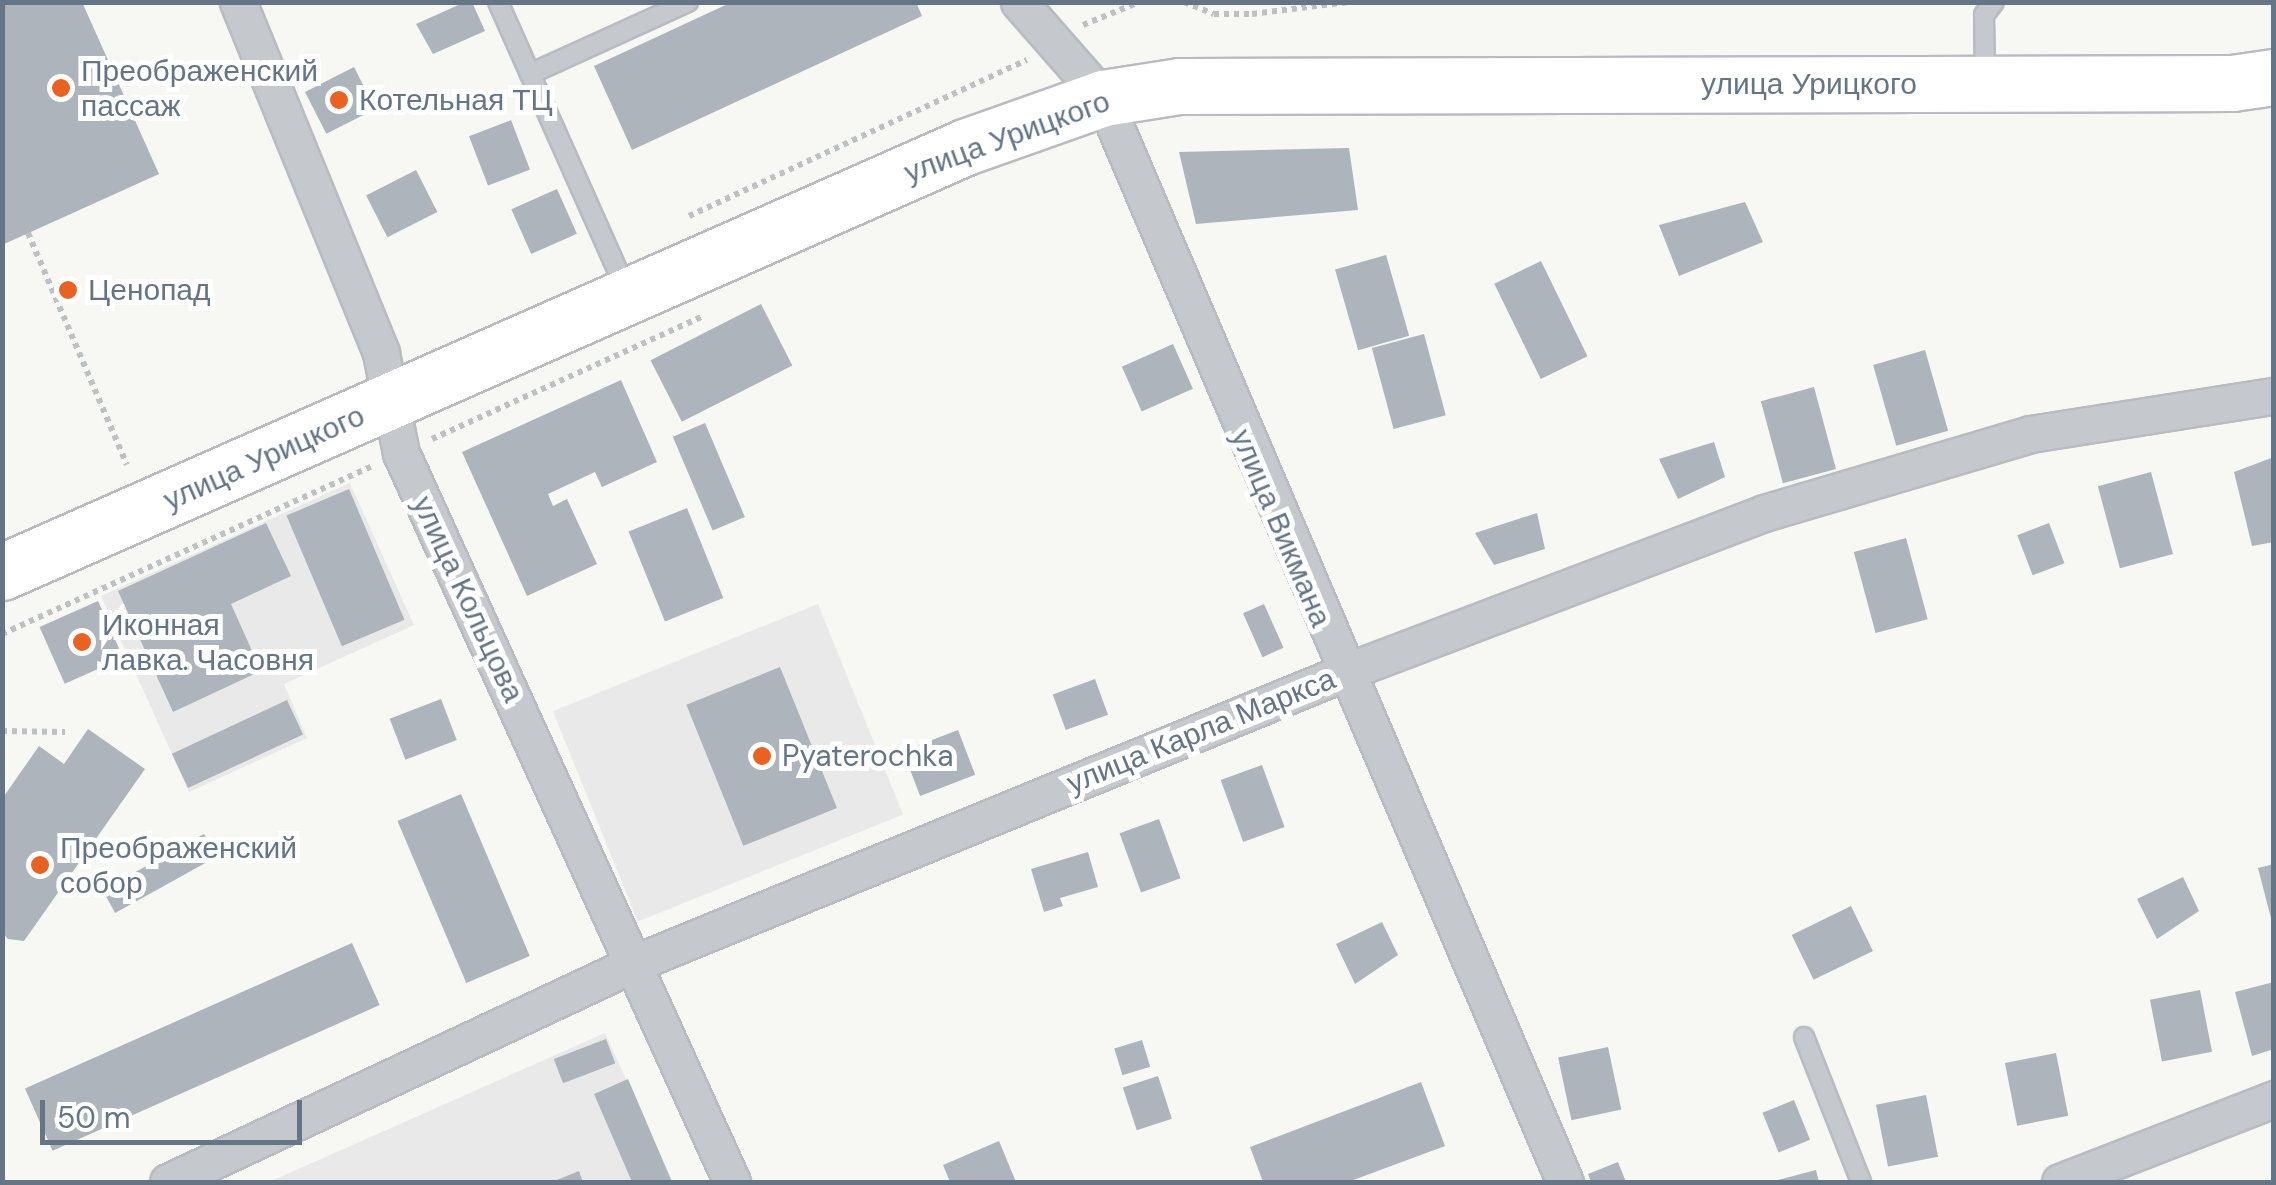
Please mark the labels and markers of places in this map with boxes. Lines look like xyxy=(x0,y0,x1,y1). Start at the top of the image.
place label: Преображенский пассаж xyxy=(81,53,318,124)
marker: Преображенский пассаж xyxy=(50,77,72,99)
place label: Котельная ТЦ xyxy=(359,82,553,118)
marker: Котельная ТЦ xyxy=(328,89,350,111)
place label: Ценопад xyxy=(88,272,211,308)
marker: Ценопад xyxy=(57,279,79,301)
place label: Иконная лавка. Часовня xyxy=(102,607,314,678)
marker: Иконная лавка. Часовня xyxy=(71,631,93,653)
place label: Pyaterochka xyxy=(782,738,953,774)
marker: Pyaterochka xyxy=(751,745,773,767)
place label: Преображенский собор xyxy=(60,830,297,900)
marker: Преображенский собор xyxy=(29,854,51,876)

